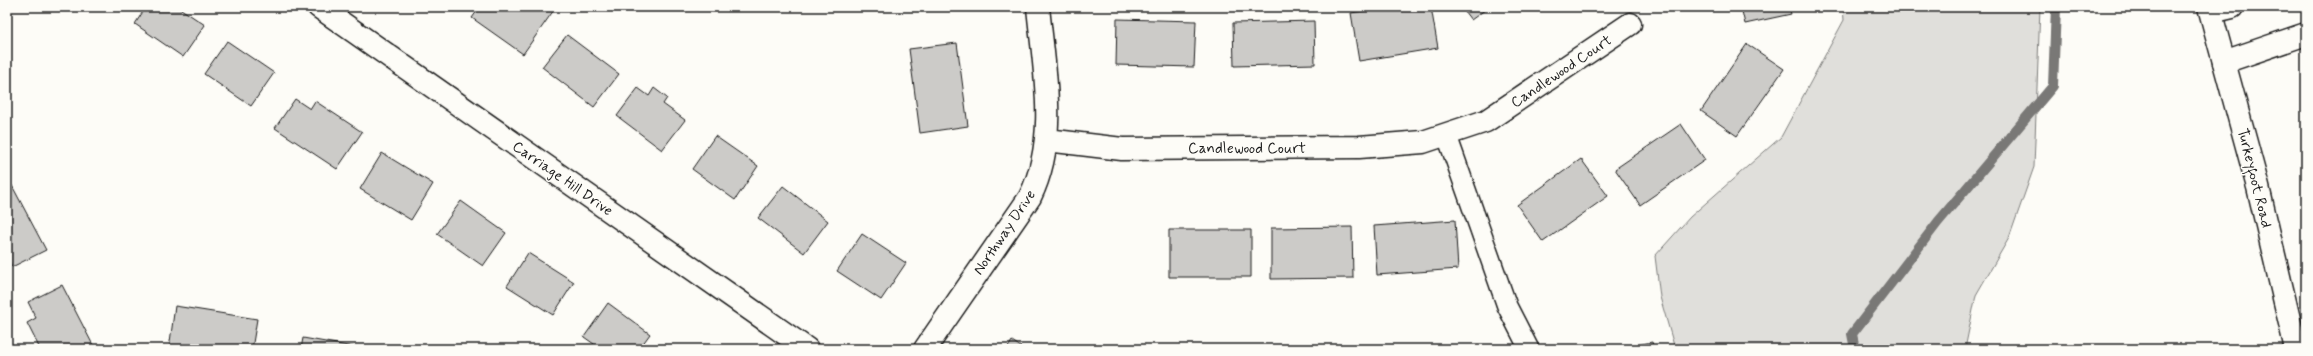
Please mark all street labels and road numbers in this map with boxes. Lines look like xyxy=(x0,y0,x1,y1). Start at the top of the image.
street label: Candlewood Court xyxy=(1507,31,1616,113)
street label: Turkeyfoot Road xyxy=(2230,126,2276,231)
street label: Carriage Hill Drive xyxy=(508,137,617,221)
street label: Candlewood Court xyxy=(1188,139,1306,159)
street label: Northway Drive xyxy=(969,186,1041,279)

